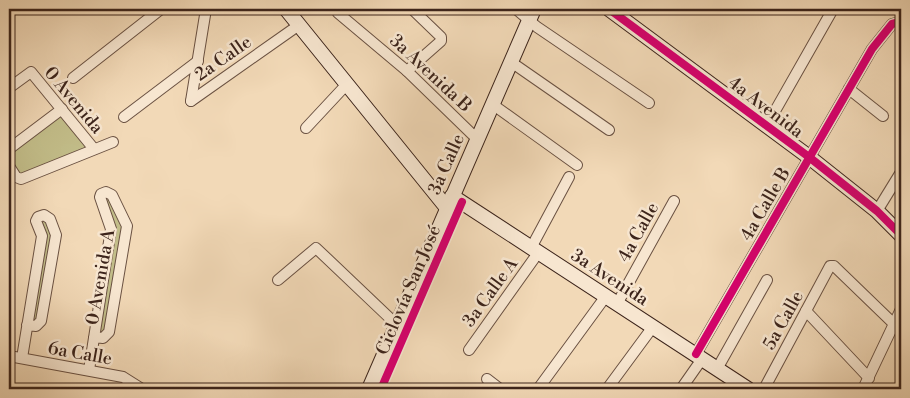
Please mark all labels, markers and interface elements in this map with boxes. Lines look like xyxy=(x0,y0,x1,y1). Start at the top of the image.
street label: 3a Avenida B xyxy=(385,29,477,117)
street label: 2a Calle xyxy=(190,31,256,86)
street label: 0 Avenida xyxy=(39,62,109,139)
street label: 4a Avenida xyxy=(723,72,809,144)
street label: 3a Calle xyxy=(423,130,470,198)
street label: 4a Calle B xyxy=(735,163,796,245)
street label: 4a Calle xyxy=(613,198,664,266)
street label: Ciclovía San José xyxy=(371,222,446,359)
street label: 0 Avenida A xyxy=(81,227,120,327)
street label: 3a Avenida xyxy=(567,244,654,312)
street label: 3a Calle A xyxy=(458,253,524,331)
street label: 5a Calle xyxy=(758,287,809,354)
street label: 6a Calle xyxy=(46,337,114,370)

